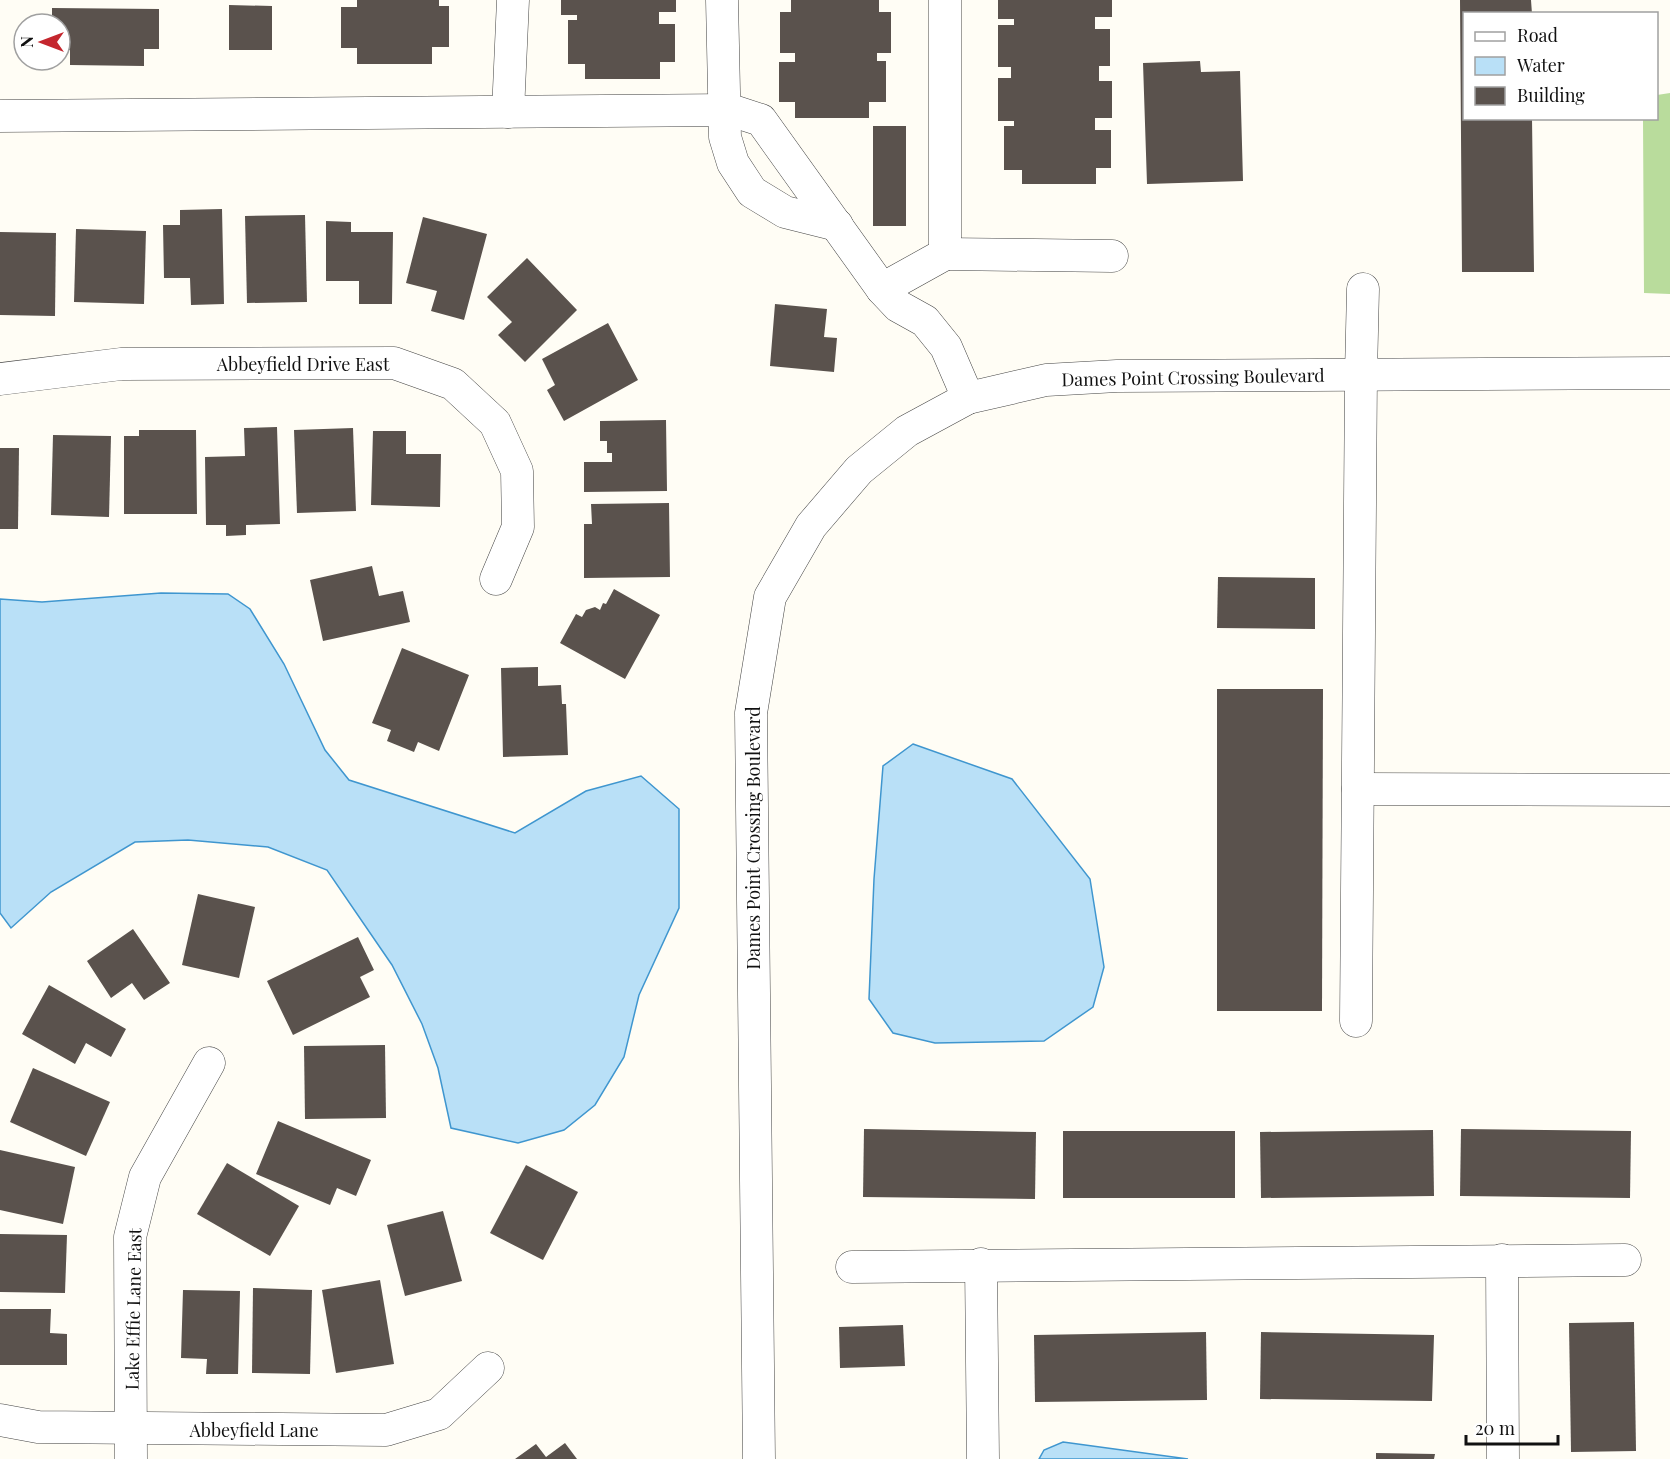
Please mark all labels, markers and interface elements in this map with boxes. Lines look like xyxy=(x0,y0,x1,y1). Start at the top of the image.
north arrow xyxy=(12,12,72,72)
legend xyxy=(1463,12,1658,120)
text: Road xyxy=(1517,23,1558,47)
text: N xyxy=(16,36,37,48)
text: Water xyxy=(1516,53,1565,77)
text: Building xyxy=(1517,83,1585,107)
street label: Abbeyfield Drive East xyxy=(216,352,390,376)
street label: Dames Point Crossing Boulevard xyxy=(1061,363,1325,391)
street label: Dames Point Crossing Boulevard xyxy=(741,706,765,970)
street label: Lake Effie Lane East xyxy=(120,1227,146,1390)
scale bar xyxy=(1466,1408,1558,1446)
text: 20 m xyxy=(1475,1416,1515,1440)
street label: Abbeyfield Lane xyxy=(188,1418,319,1442)

